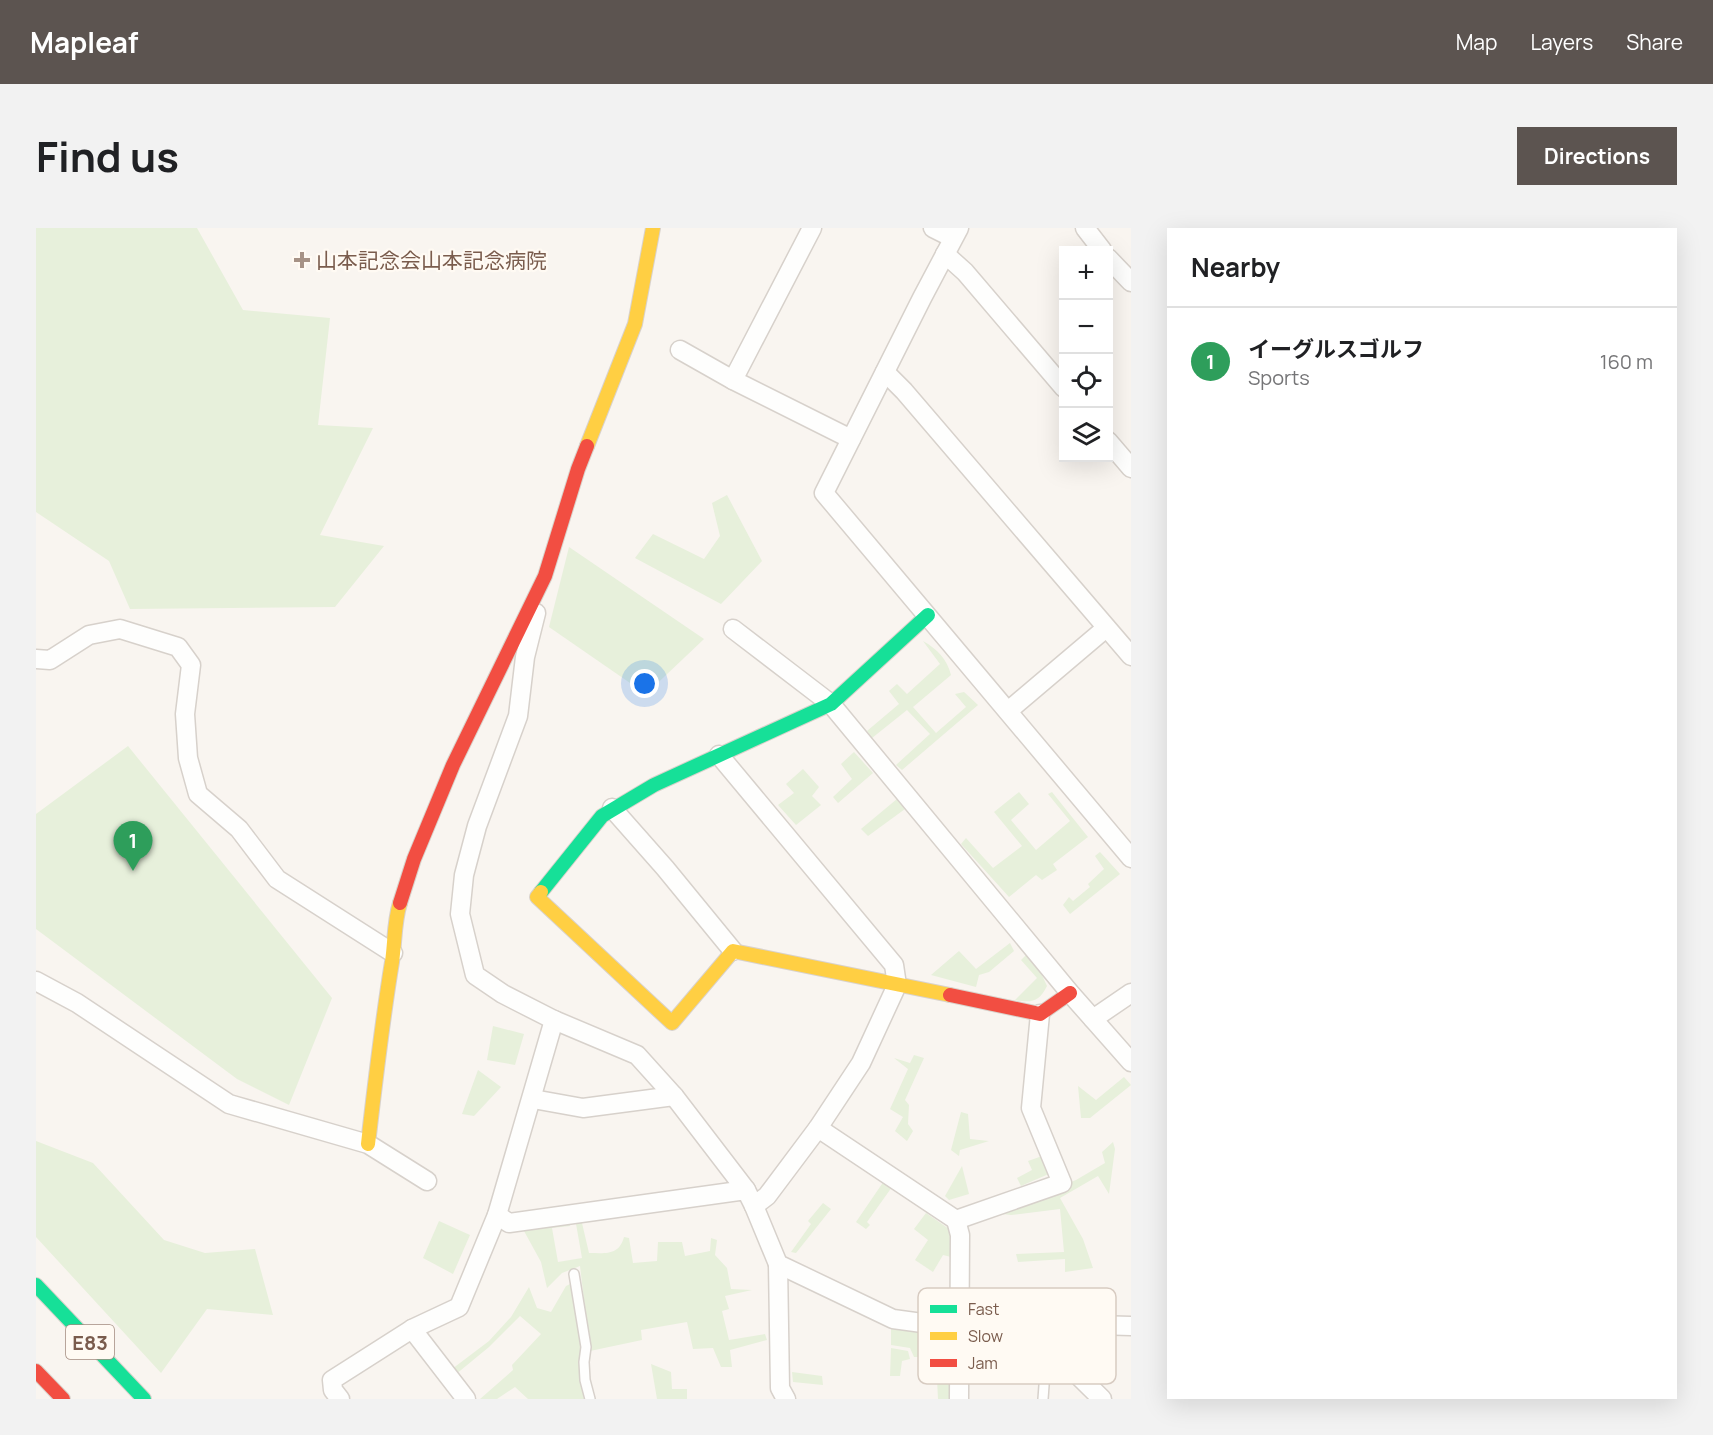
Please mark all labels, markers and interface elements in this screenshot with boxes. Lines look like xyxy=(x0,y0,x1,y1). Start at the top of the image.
text: Mapleaf xyxy=(30,23,138,61)
text: Map xyxy=(1456,28,1497,56)
text: Layers xyxy=(1530,28,1593,56)
text: Share xyxy=(1626,28,1683,56)
text: Find us xyxy=(36,127,179,185)
button: Directions xyxy=(1517,127,1677,185)
place label: 山本記念会山本記念病院 xyxy=(316,246,547,274)
map controls xyxy=(1059,246,1113,462)
button: + xyxy=(1059,246,1113,300)
text: Nearby xyxy=(1191,249,1280,285)
marker: 山本記念会山本記念病院 xyxy=(293,251,311,269)
button: − xyxy=(1059,300,1113,354)
text: イーグルスゴルフ xyxy=(1248,334,1424,364)
text: 1 xyxy=(1206,348,1215,375)
text: 160 m xyxy=(1600,348,1653,375)
button: locate xyxy=(1059,354,1113,408)
text: Sports xyxy=(1248,364,1310,391)
button: layers xyxy=(1059,408,1113,462)
your location xyxy=(630,669,659,698)
pin: 1 xyxy=(114,822,152,871)
legend xyxy=(918,1288,1116,1384)
text: Fast xyxy=(968,1298,999,1320)
road number: E83 xyxy=(66,1325,114,1359)
text: Slow xyxy=(968,1325,1003,1347)
text: Jam xyxy=(968,1352,998,1374)

